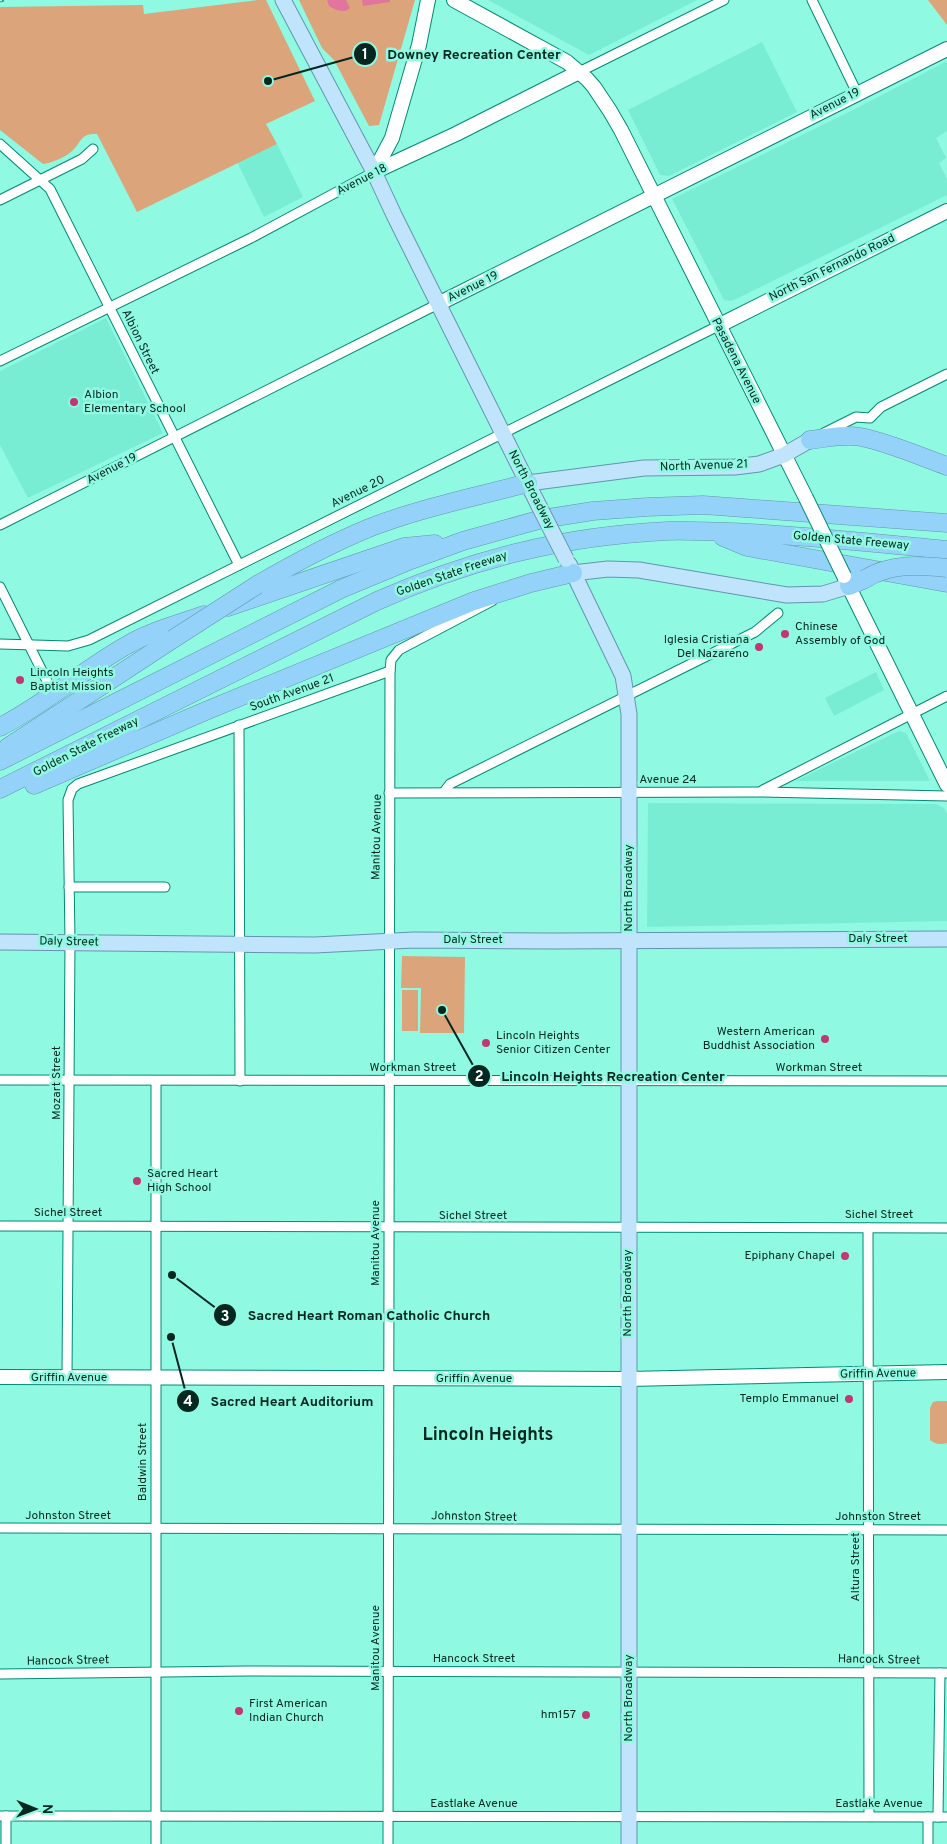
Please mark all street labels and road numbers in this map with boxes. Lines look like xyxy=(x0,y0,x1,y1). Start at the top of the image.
street label: Avenue 19 xyxy=(807,84,863,124)
street label: Avenue 18 xyxy=(334,160,390,200)
street label: North San Fernando Road xyxy=(766,230,898,306)
street label: Avenue 19 xyxy=(445,268,501,306)
street label: Albion Street xyxy=(117,307,163,377)
street label: Pasadena Avenue xyxy=(707,315,765,407)
street label: North Broadway xyxy=(504,447,558,533)
street label: Avenue 19 xyxy=(84,449,140,489)
street label: North Avenue 21 xyxy=(660,456,748,476)
street label: Avenue 20 xyxy=(328,472,388,512)
street label: Golden State Freeway xyxy=(792,528,910,554)
street label: Golden State Freeway xyxy=(394,547,510,601)
street label: South Avenue 21 xyxy=(248,670,336,716)
street label: Golden State Freeway xyxy=(30,713,142,781)
street label: Avenue 24 xyxy=(639,772,697,788)
street label: Manitou Avenue xyxy=(368,794,386,880)
street label: North Broadway xyxy=(621,844,637,932)
street label: Daly Street xyxy=(848,931,908,947)
street label: Daly Street xyxy=(443,932,503,948)
street label: Daly Street xyxy=(39,933,99,951)
street label: Mozart Street xyxy=(49,1046,65,1120)
street label: Workman Street xyxy=(370,1060,456,1076)
street label: Workman Street xyxy=(776,1060,862,1076)
street label: Manitou Avenue xyxy=(368,1200,384,1286)
street label: Sichel Street xyxy=(34,1205,102,1221)
street label: Sichel Street xyxy=(845,1207,913,1223)
street label: Sichel Street xyxy=(439,1208,507,1224)
street label: North Broadway xyxy=(620,1249,636,1337)
street label: Griffin Avenue xyxy=(840,1365,916,1383)
street label: Griffin Avenue xyxy=(31,1370,107,1386)
street label: Griffin Avenue xyxy=(436,1371,512,1387)
street label: Baldwin Street xyxy=(135,1423,151,1501)
street label: Johnston Street xyxy=(25,1508,111,1524)
street label: Johnston Street xyxy=(431,1508,517,1526)
street label: Johnston Street xyxy=(835,1509,921,1525)
street label: Altura Street xyxy=(848,1533,864,1601)
street label: Manitou Avenue xyxy=(368,1605,384,1691)
street label: Hancock Street xyxy=(433,1651,515,1667)
street label: Hancock Street xyxy=(838,1651,920,1669)
street label: Hancock Street xyxy=(27,1652,109,1670)
street label: North Broadway xyxy=(621,1654,637,1742)
street label: Eastlake Avenue xyxy=(430,1796,518,1812)
street label: Eastlake Avenue xyxy=(835,1796,923,1812)

